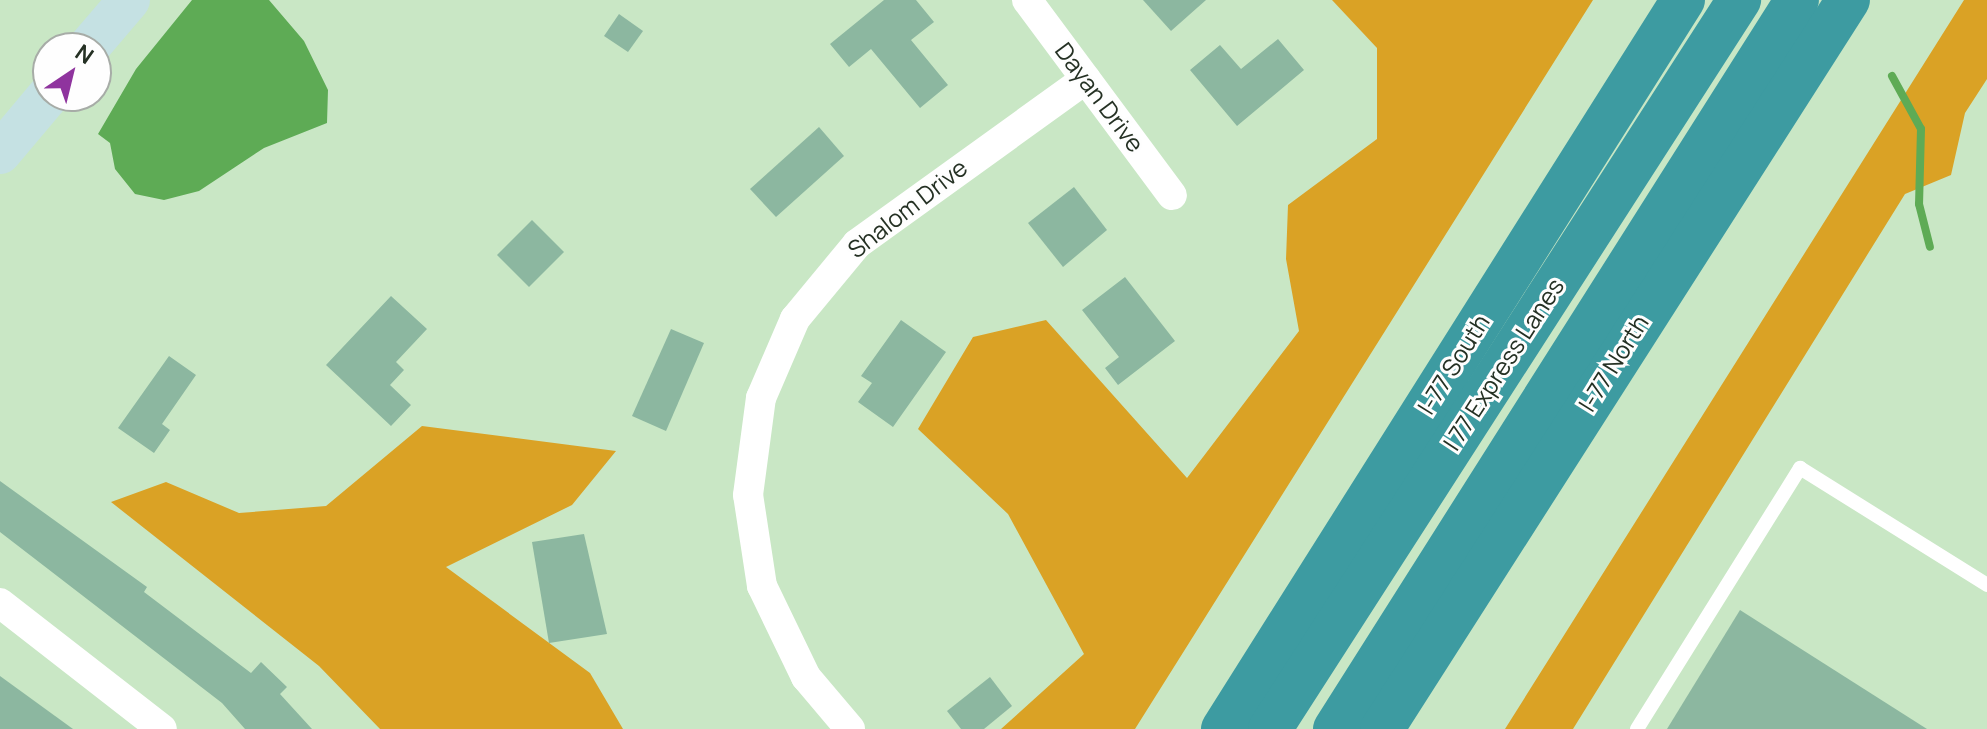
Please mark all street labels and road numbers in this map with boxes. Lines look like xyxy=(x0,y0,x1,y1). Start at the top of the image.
street label: Dayan Drive xyxy=(1050,37,1150,157)
street label: Shalom Drive xyxy=(842,152,972,264)
street label: I 77 Express Lanes xyxy=(1437,273,1569,455)
street label: I-77 South xyxy=(1411,309,1495,419)
street label: I-77 North xyxy=(1572,309,1654,417)

